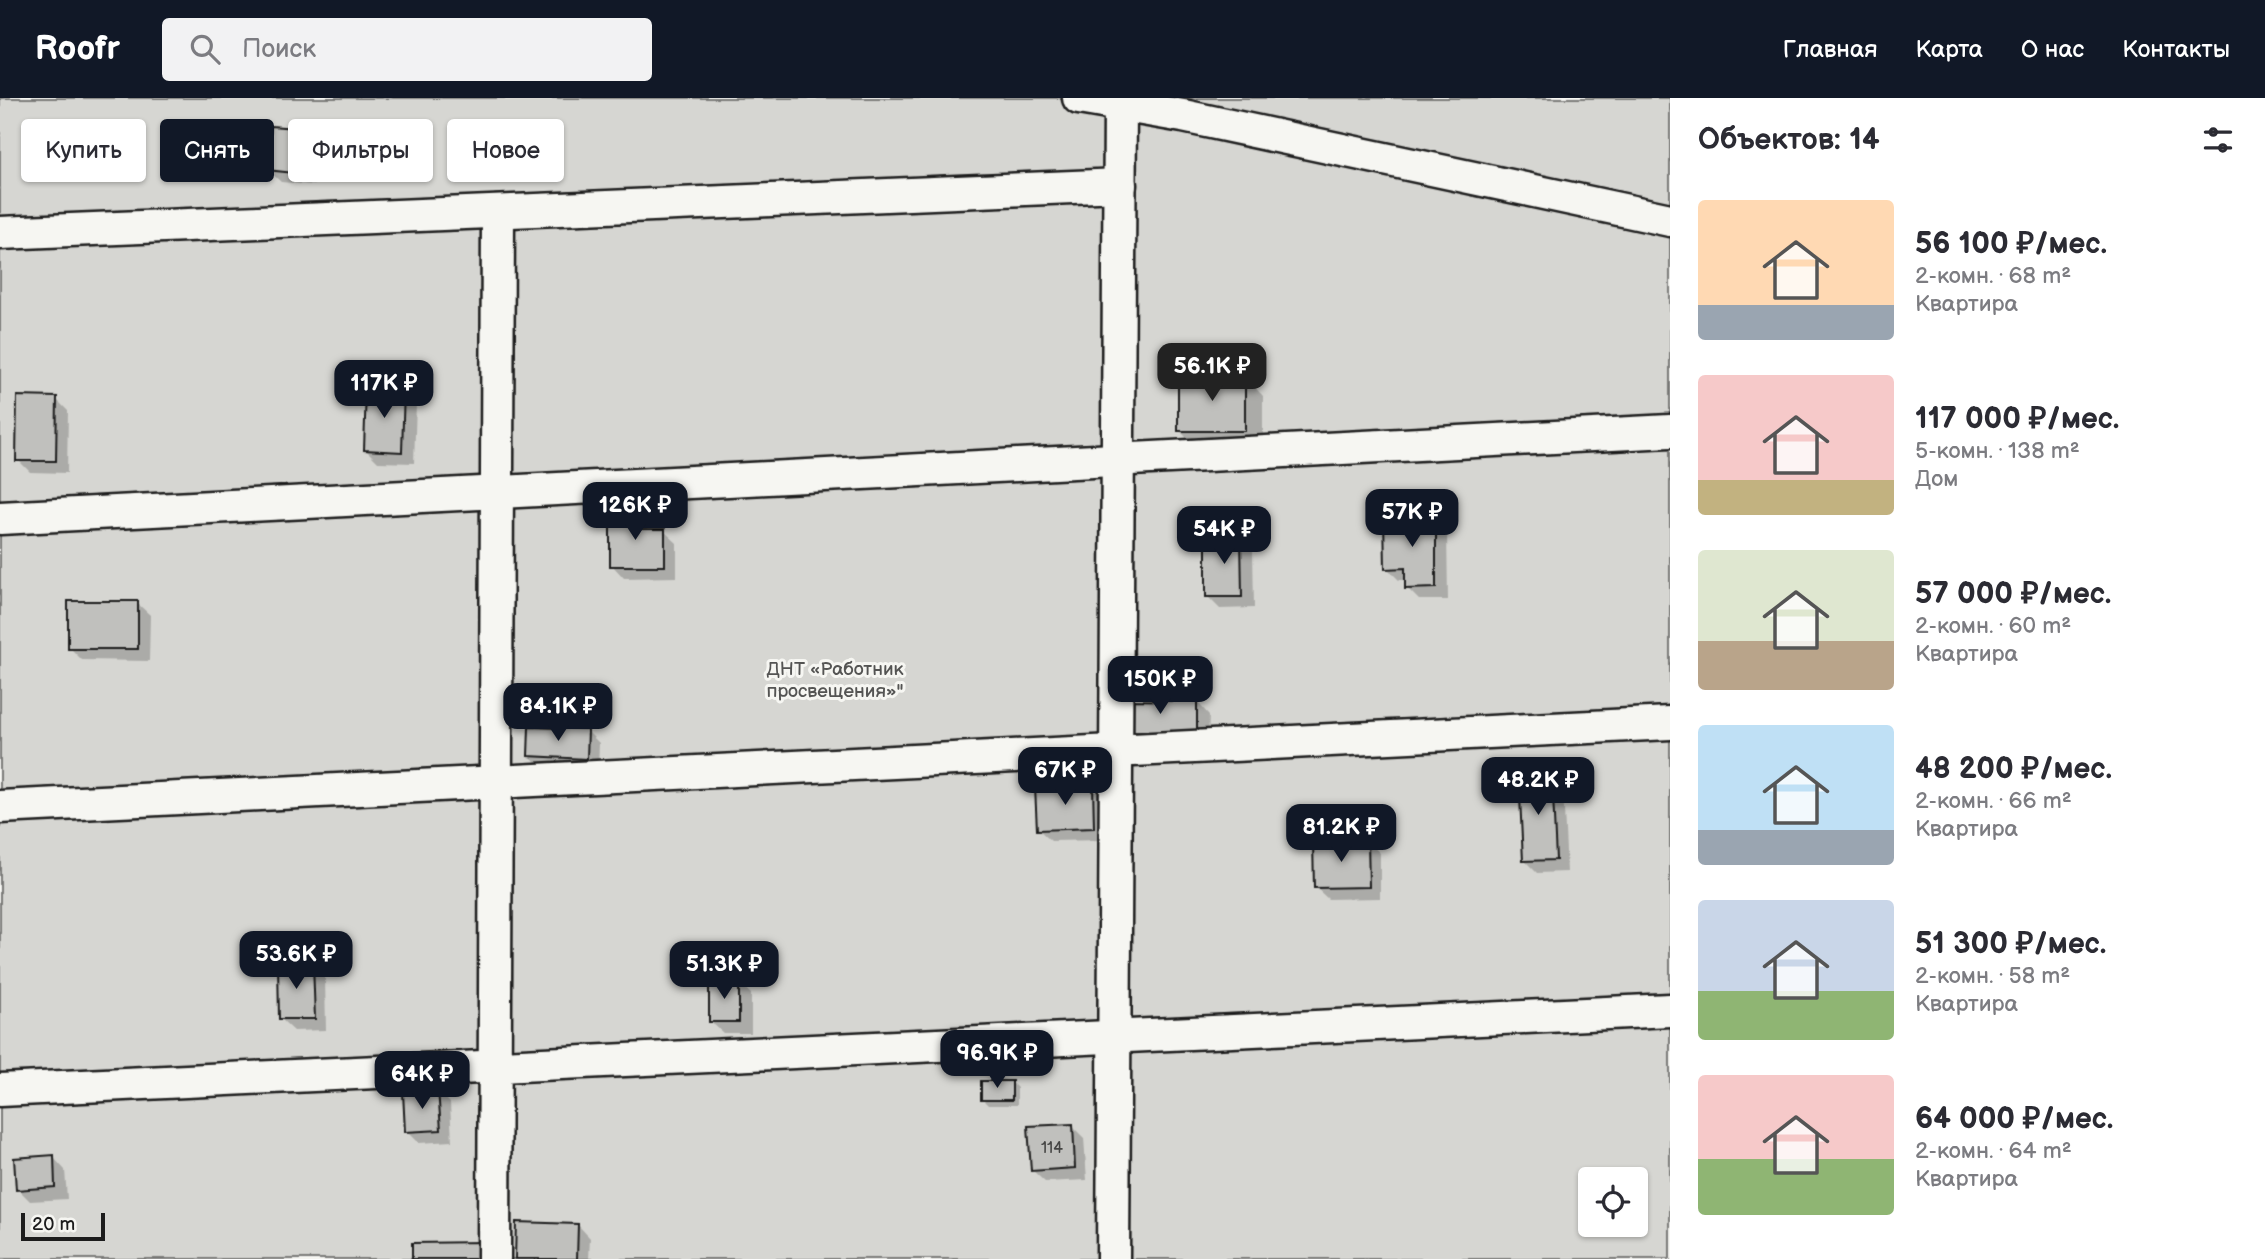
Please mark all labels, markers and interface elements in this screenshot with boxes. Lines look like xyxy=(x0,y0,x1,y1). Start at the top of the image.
search box xyxy=(162,18,652,81)
text: Roofr xyxy=(35,29,120,69)
icon: search xyxy=(186,30,224,68)
text: Поиск xyxy=(242,34,316,65)
text: Главная xyxy=(1783,35,1877,64)
text: Карта xyxy=(1915,35,1983,64)
text: О нас xyxy=(2021,35,2084,64)
text: Контакты xyxy=(2122,35,2230,64)
chip: Купить xyxy=(21,119,146,182)
chip: Снять xyxy=(160,119,274,182)
chip: Фильтры xyxy=(288,119,433,182)
chip: Новое xyxy=(447,119,564,182)
icon: filters xyxy=(2199,121,2237,159)
text: Объектов: 14 xyxy=(1698,122,1880,158)
text: 56 100 ₽/мес. xyxy=(1915,226,2107,262)
icon: home xyxy=(1754,228,1838,312)
text: 2-комн. · 68 m² xyxy=(1915,262,2071,290)
text: Квартира xyxy=(1915,290,2018,318)
pin: 56.1K ₽ xyxy=(1147,344,1277,403)
text: 56.1K ₽ xyxy=(1173,352,1251,380)
pin: 117K ₽ xyxy=(327,360,441,420)
text: 117K ₽ xyxy=(350,369,418,397)
text: 117 000 ₽/мес. xyxy=(1915,401,2119,437)
icon: home xyxy=(1754,403,1838,487)
text: 5-комн. · 138 m² xyxy=(1915,437,2080,465)
text: Дом xyxy=(1915,465,1958,493)
pin: 126K ₽ xyxy=(578,482,692,542)
pin: 57K ₽ xyxy=(1363,490,1461,549)
text: 126K ₽ xyxy=(599,491,671,519)
text: 57K ₽ xyxy=(1381,498,1443,526)
pin: 54K ₽ xyxy=(1175,506,1273,566)
text: 54K ₽ xyxy=(1193,515,1255,543)
text: 57 000 ₽/мес. xyxy=(1915,576,2111,612)
icon: home xyxy=(1754,578,1838,662)
text: 2-комн. · 60 m² xyxy=(1915,612,2071,640)
text: Квартира xyxy=(1915,640,2018,668)
pin: 150K ₽ xyxy=(1103,656,1217,716)
park label: ДНТ «Работник просвещения»" xyxy=(766,658,904,703)
text: 150K ₽ xyxy=(1124,665,1196,693)
pin: 84.1K ₽ xyxy=(493,684,623,743)
text: 84.1K ₽ xyxy=(519,692,597,720)
pin: 67K ₽ xyxy=(1016,748,1114,807)
text: 48 200 ₽/мес. xyxy=(1915,751,2112,787)
icon: home xyxy=(1754,753,1838,837)
text: 67K ₽ xyxy=(1034,756,1096,784)
pin: 48.2K ₽ xyxy=(1473,758,1603,817)
text: 48.2K ₽ xyxy=(1497,766,1579,794)
text: 2-комн. · 66 m² xyxy=(1915,787,2072,815)
pin: 81.2K ₽ xyxy=(1276,804,1406,864)
text: 81.2K ₽ xyxy=(1302,813,1380,841)
text: Квартира xyxy=(1915,815,2018,843)
text: 51 300 ₽/мес. xyxy=(1915,926,2106,962)
icon: home xyxy=(1754,928,1838,1012)
pin: 53.6K ₽ xyxy=(231,932,361,991)
text: 53.6K ₽ xyxy=(256,940,336,968)
pin: 51.3K ₽ xyxy=(659,942,789,1001)
text: 51.3K ₽ xyxy=(686,950,762,978)
text: 2-комн. · 58 m² xyxy=(1915,962,2070,990)
text: Квартира xyxy=(1915,990,2018,1018)
pin: 96.9K ₽ xyxy=(932,1030,1062,1090)
text: 96.9K ₽ xyxy=(956,1039,1038,1067)
pin: 64K ₽ xyxy=(373,1052,471,1111)
text: 64K ₽ xyxy=(391,1060,453,1088)
text: 64 000 ₽/мес. xyxy=(1915,1101,2113,1137)
icon: home xyxy=(1754,1103,1838,1187)
text: 2-комн. · 64 m² xyxy=(1915,1137,2072,1165)
house number: 114 xyxy=(1041,1139,1063,1158)
text: Квартира xyxy=(1915,1165,2018,1193)
map controls xyxy=(1578,1167,1648,1237)
button: locate xyxy=(1578,1167,1648,1237)
scale bar xyxy=(21,1210,105,1242)
text: 20 m xyxy=(32,1213,75,1236)

